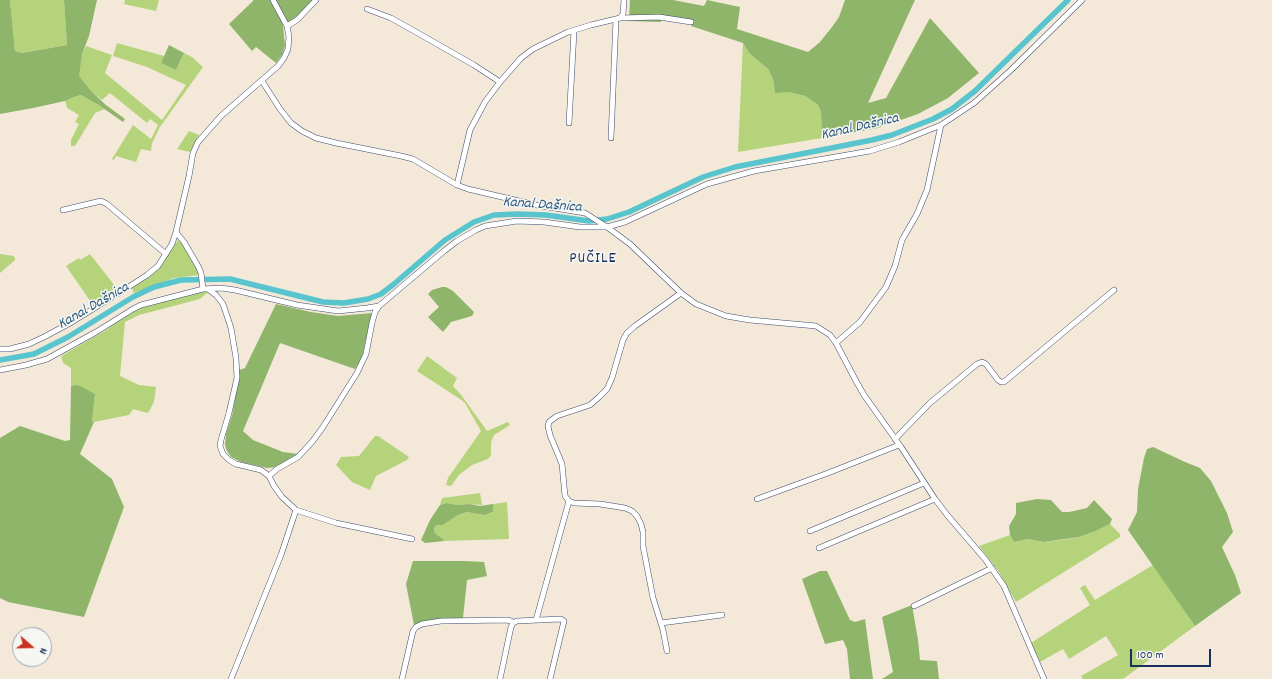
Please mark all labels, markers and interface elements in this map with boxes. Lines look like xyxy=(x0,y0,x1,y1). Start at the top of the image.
water label: Kanal Dašnica xyxy=(820,110,900,146)
water label: Kanal Dašnica xyxy=(502,194,582,218)
district label: PUČILE xyxy=(569,250,617,270)
water label: Kanal Dašnica xyxy=(55,279,133,335)
north arrow xyxy=(12,627,52,667)
scale bar xyxy=(1132,641,1213,667)
text: N xyxy=(34,645,51,656)
text: 100 m xyxy=(1137,647,1164,664)

